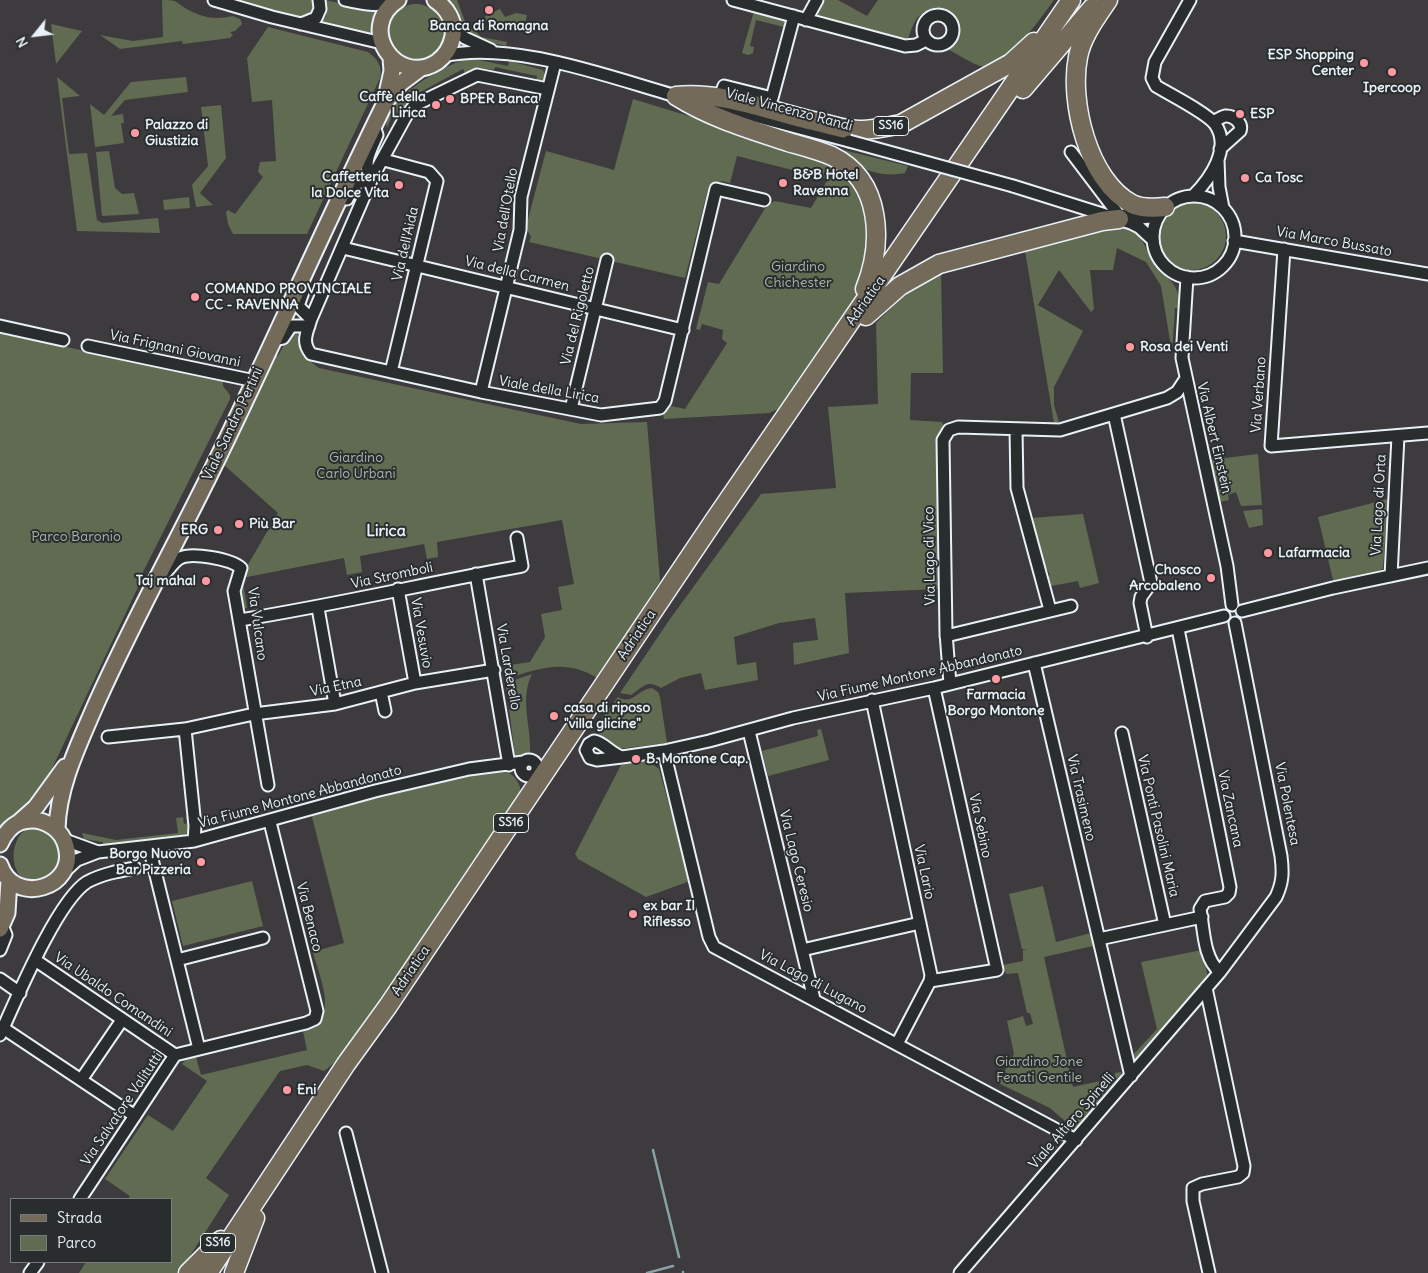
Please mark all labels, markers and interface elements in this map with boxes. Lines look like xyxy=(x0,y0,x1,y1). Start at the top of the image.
marker: Banca di Romagna xyxy=(483,4,495,16)
north arrow xyxy=(10,10,60,60)
place label: Banca di Romagna xyxy=(429,18,549,34)
text: N xyxy=(12,34,32,51)
place label: ESP Shopping Center xyxy=(1268,47,1354,80)
marker: ESP Shopping Center xyxy=(1358,57,1370,69)
marker: Ipercoop xyxy=(1386,66,1398,78)
place label: Ipercoop xyxy=(1363,80,1421,96)
street label: Viale Vincenzo Randi xyxy=(724,85,854,135)
place label: Caffè della Lirica xyxy=(359,89,426,121)
place label: BPER Banca xyxy=(460,91,538,107)
marker: BPER Banca xyxy=(444,93,456,105)
marker: Caffè della Lirica xyxy=(430,99,442,111)
place label: ESP xyxy=(1250,106,1274,122)
marker: ESP xyxy=(1234,108,1246,120)
road number: SS16 xyxy=(874,116,908,136)
place label: Palazzo di Giustizia xyxy=(145,117,208,150)
marker: Palazzo di Giustizia xyxy=(129,127,141,139)
street label: Via dell'Otello xyxy=(490,167,522,253)
place label: B&B Hotel Ravenna xyxy=(793,167,858,200)
place label: Caffetteria la Dolce Vita xyxy=(311,169,389,202)
place label: Ca Tosc xyxy=(1255,170,1303,186)
marker: Ca Tosc xyxy=(1239,172,1251,184)
marker: B&B Hotel Ravenna xyxy=(777,177,789,189)
marker: Caffetteria la Dolce Vita xyxy=(393,179,405,191)
street label: Via dell'Aida xyxy=(389,205,423,283)
street label: Via Marco Bussato xyxy=(1275,224,1393,260)
street label: Via della Carmen xyxy=(463,253,571,295)
park label: Giardino Chichester xyxy=(764,259,832,292)
street label: Via del Rigoletto xyxy=(558,265,598,367)
street label: Adriatica xyxy=(843,273,889,329)
place label: COMANDO PROVINCIALE CC - RAVENNA xyxy=(205,281,372,314)
marker: COMANDO PROVINCIALE CC - RAVENNA xyxy=(189,291,201,303)
street label: Via Frignani Giovanni xyxy=(108,327,242,371)
place label: Rosa dei Venti xyxy=(1140,339,1228,355)
marker: Rosa dei Venti xyxy=(1124,341,1136,353)
street label: Via Verbano xyxy=(1248,356,1270,434)
street label: Viale Sandro Pertini xyxy=(199,365,267,483)
street label: Viale della Lirica xyxy=(497,373,601,407)
street label: Via Albert Einstein xyxy=(1193,381,1235,495)
park label: Giardino Carlo Urbani xyxy=(316,450,396,482)
street label: Via Lago di Orta xyxy=(1368,454,1390,556)
street label: Via Lago di Vico xyxy=(921,506,939,606)
place label: Più Bar xyxy=(249,516,295,532)
marker: Più Bar xyxy=(233,518,245,530)
district label: Lirica xyxy=(366,521,406,541)
place label: ERG xyxy=(181,522,208,538)
marker: ERG xyxy=(212,524,224,536)
park label: Parco Baronio xyxy=(31,529,121,545)
place label: Lafarmacia xyxy=(1278,545,1350,561)
marker: Lafarmacia xyxy=(1262,547,1274,559)
street label: Via Stromboli xyxy=(350,559,434,593)
place label: Chosco Arcobaleno xyxy=(1129,562,1201,594)
marker: Chosco Arcobaleno xyxy=(1205,572,1217,584)
place label: Taj mahal xyxy=(136,573,196,589)
marker: Taj mahal xyxy=(200,575,212,587)
street label: Via Vulcano xyxy=(244,586,270,662)
street label: Via Vesuvio xyxy=(407,596,435,670)
street label: Adriatica xyxy=(614,607,660,663)
street label: Via Larderello xyxy=(492,623,524,711)
street label: Via Fiume Montone Abbandonato xyxy=(816,642,1024,706)
street label: Via Etna xyxy=(309,673,363,701)
marker: Farmacia Borgo Montone xyxy=(990,673,1002,685)
place label: Farmacia Borgo Montone xyxy=(948,687,1044,720)
place label: casa di riposo "villa glicine" xyxy=(564,700,650,732)
marker: casa di riposo "villa glicine" xyxy=(548,710,560,722)
place label: B. Montone Cap. xyxy=(646,751,748,767)
marker: B. Montone Cap. xyxy=(630,753,642,765)
street label: Via Trasimeno xyxy=(1063,753,1099,843)
street label: Via Ponti Pasolini Maria xyxy=(1133,753,1183,899)
street label: Via Polentesa xyxy=(1271,761,1303,847)
street label: Via Fiume Montone Abbandonato xyxy=(197,762,403,832)
street label: Via Zancana xyxy=(1214,769,1246,849)
street label: Via Sebino xyxy=(965,792,995,860)
street label: Via Lago Ceresio xyxy=(775,808,817,914)
road number: SS16 xyxy=(494,814,528,832)
street label: Via Lario xyxy=(910,843,938,901)
place label: Borgo Nuovo Bar Pizzeria xyxy=(109,846,191,879)
marker: Borgo Nuovo Bar Pizzeria xyxy=(195,856,207,868)
street label: Via Benaco xyxy=(292,881,326,953)
place label: ex bar Il Riflesso xyxy=(643,898,695,930)
marker: ex bar Il Riflesso xyxy=(627,908,639,920)
street label: Adriatica xyxy=(388,943,434,999)
street label: Via Lago di Lugano xyxy=(756,946,870,1018)
street label: Via Ubaldo Comandini xyxy=(51,949,175,1041)
street label: Via Salvatore Valitutti xyxy=(78,1049,166,1169)
park label: Giardino Jone Fenati Gentile xyxy=(995,1054,1083,1086)
street label: Viale Altiero Spinelli xyxy=(1026,1069,1118,1173)
place label: Eni xyxy=(297,1082,316,1098)
marker: Eni xyxy=(281,1084,293,1096)
legend xyxy=(10,1198,172,1263)
text: Strada xyxy=(57,1208,102,1227)
text: Parco xyxy=(57,1233,96,1252)
road number: SS16 xyxy=(200,1234,236,1252)

